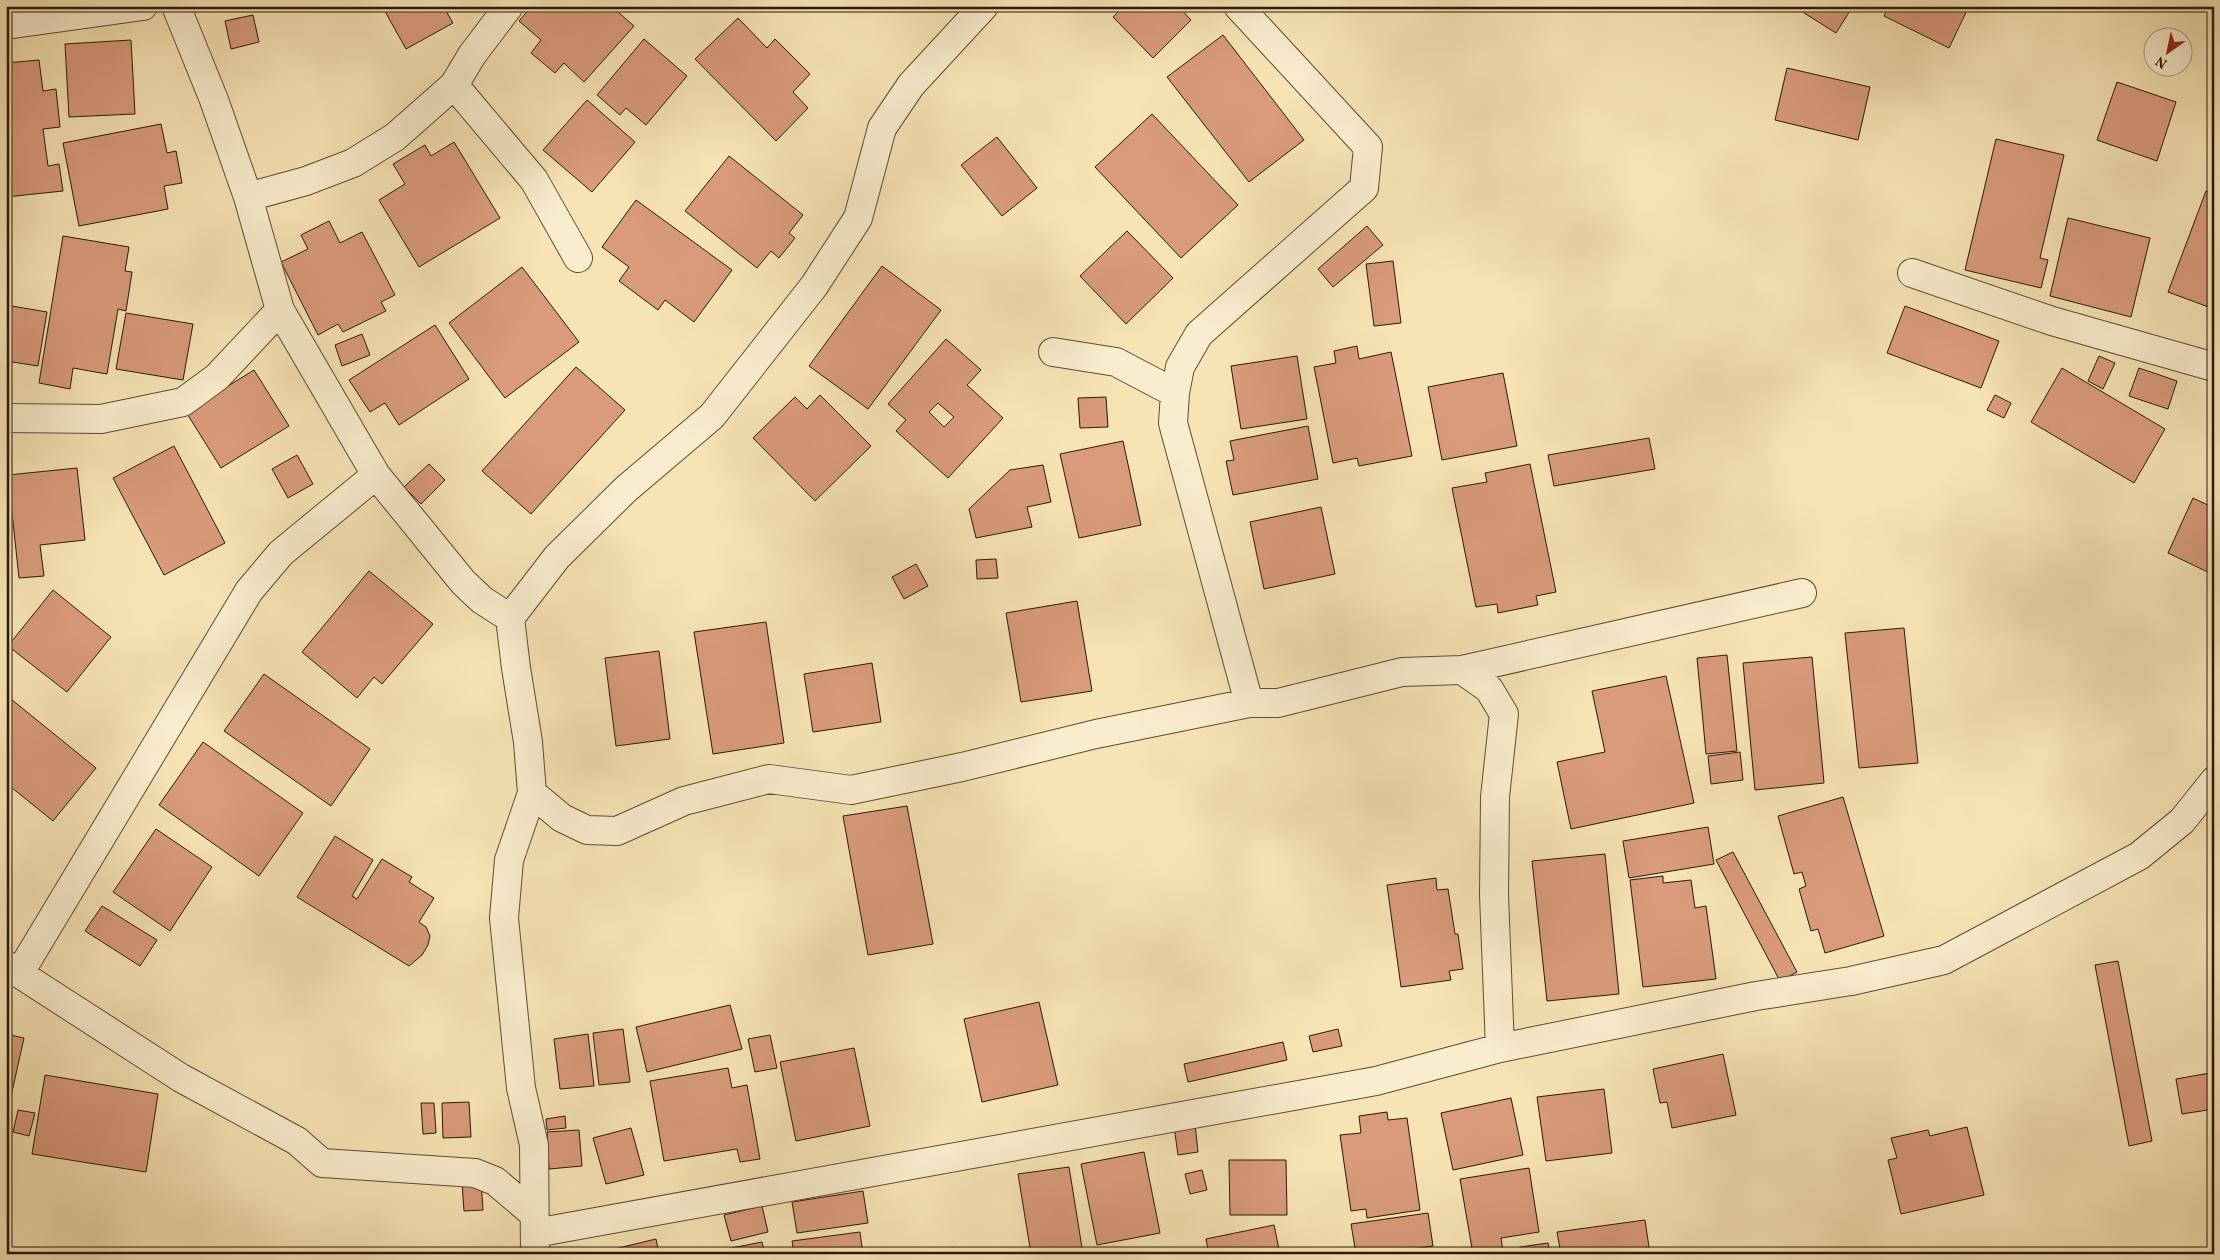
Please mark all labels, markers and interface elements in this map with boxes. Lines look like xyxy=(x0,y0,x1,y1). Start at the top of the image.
north arrow xyxy=(2142,28,2192,78)
text: N xyxy=(2152,51,2171,72)

